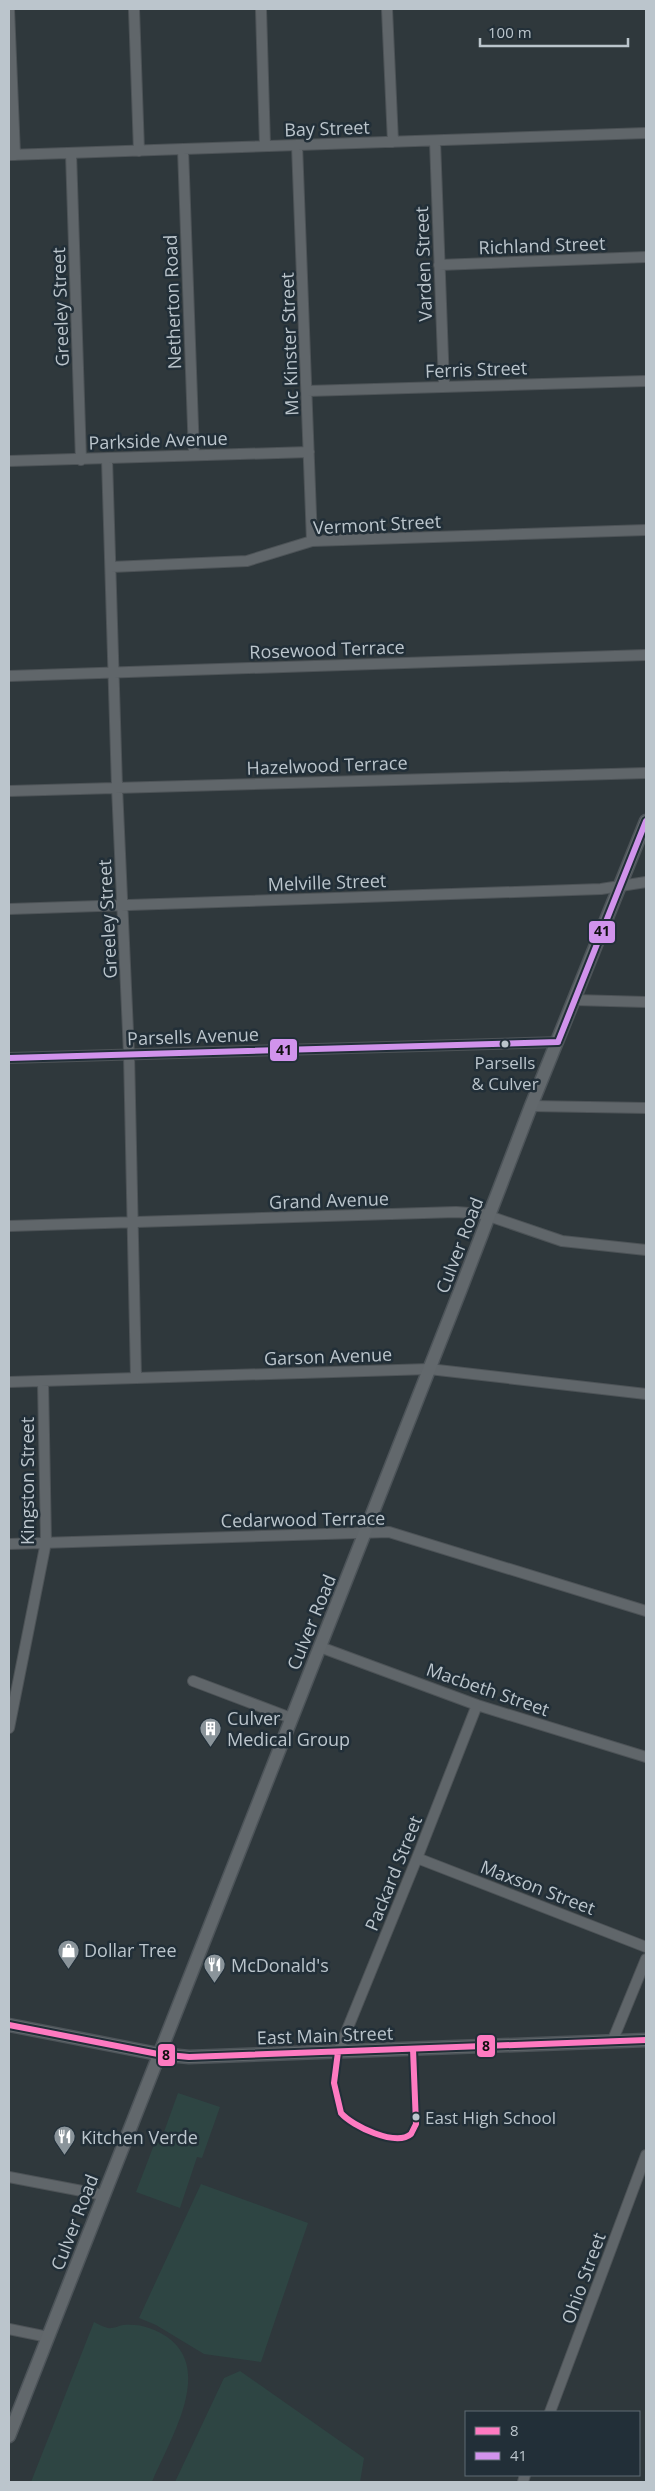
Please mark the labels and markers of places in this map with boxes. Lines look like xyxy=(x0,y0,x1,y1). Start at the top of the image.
marker: Parsells & Culver xyxy=(500,1039,510,1049)
place label: Parsells & Culver xyxy=(471,1051,539,1095)
place label: Culver Medical Group xyxy=(227,1706,350,1751)
building icon: Culver Medical Group xyxy=(199,1716,223,1747)
shop icon: Dollar Tree xyxy=(56,1938,80,1969)
place label: Dollar Tree xyxy=(84,1938,177,1962)
restaurant icon: McDonald's xyxy=(203,1953,227,1984)
place label: McDonald's xyxy=(231,1953,329,1977)
place label: East High School xyxy=(425,2106,556,2129)
marker: East High School xyxy=(411,2112,421,2122)
restaurant icon: Kitchen Verde xyxy=(53,2125,77,2156)
place label: Kitchen Verde xyxy=(81,2125,198,2149)

